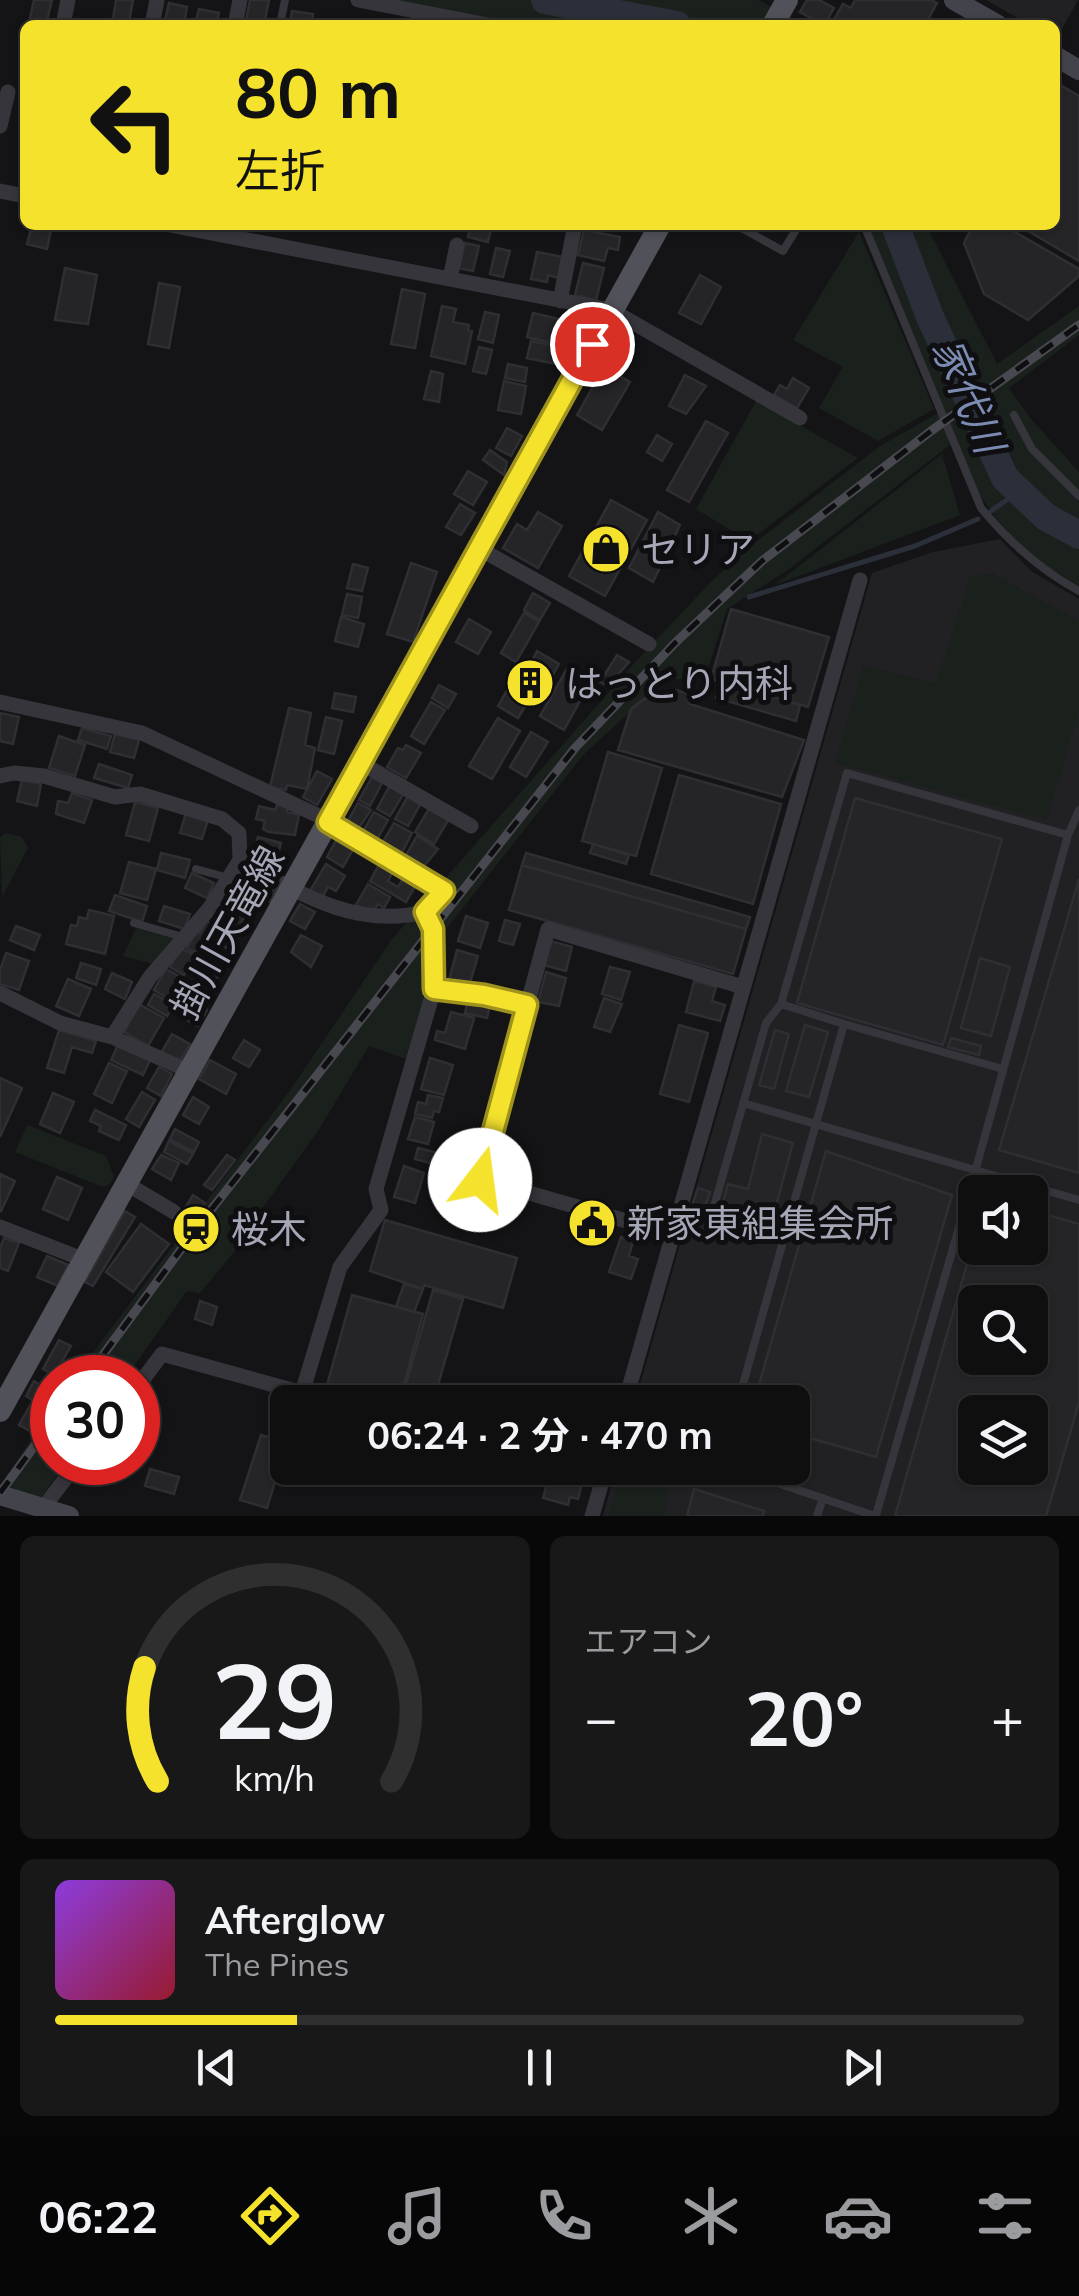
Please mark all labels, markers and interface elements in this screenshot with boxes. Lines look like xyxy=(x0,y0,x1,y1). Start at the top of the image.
text: 80 m xyxy=(235,48,401,136)
icon: left xyxy=(70,60,200,190)
text: 左折 xyxy=(235,142,325,198)
pin xyxy=(550,302,635,387)
icon: arrive xyxy=(565,317,620,372)
water label: 家代川 xyxy=(923,330,1017,464)
shop icon: セリア xyxy=(580,523,632,575)
place label: セリア xyxy=(641,525,755,573)
building icon: はっとり内科 xyxy=(504,657,556,709)
place label: はっとり内科 xyxy=(565,659,793,707)
street label: 掛川天竜線 xyxy=(160,837,294,1027)
position arrow xyxy=(428,1128,532,1232)
map controls xyxy=(958,1175,1048,1485)
button: sound xyxy=(958,1175,1048,1265)
public building icon: 新家東組集会所 xyxy=(566,1197,618,1249)
place label: 新家東組集会所 xyxy=(627,1199,893,1247)
station icon: 桜木 xyxy=(170,1203,222,1255)
place label: 桜木 xyxy=(231,1205,307,1253)
button: search xyxy=(958,1285,1048,1375)
speed limit sign: 30 xyxy=(30,1355,160,1485)
button: layers xyxy=(958,1395,1048,1485)
text: 06:24 · 2 分 · 470 m xyxy=(367,1411,713,1459)
text: エアコン xyxy=(585,1621,713,1661)
text: 29 xyxy=(212,1634,337,1765)
text: 20° xyxy=(745,1671,863,1765)
text: − xyxy=(585,1683,618,1752)
text: + xyxy=(991,1683,1024,1752)
text: km/h xyxy=(234,1755,315,1800)
text: Afterglow xyxy=(205,1896,385,1944)
text: The Pines xyxy=(205,1944,349,1984)
icon: previous xyxy=(189,2040,244,2095)
icon: pause xyxy=(512,2040,567,2095)
icon: next xyxy=(835,2040,890,2095)
icon: directions xyxy=(235,2181,305,2251)
icon: music xyxy=(382,2181,452,2251)
icon: phone xyxy=(529,2181,599,2251)
icon: climate xyxy=(676,2181,746,2251)
icon: car xyxy=(823,2181,893,2251)
icon: filters xyxy=(970,2181,1040,2251)
text: 06:22 xyxy=(39,2188,158,2244)

